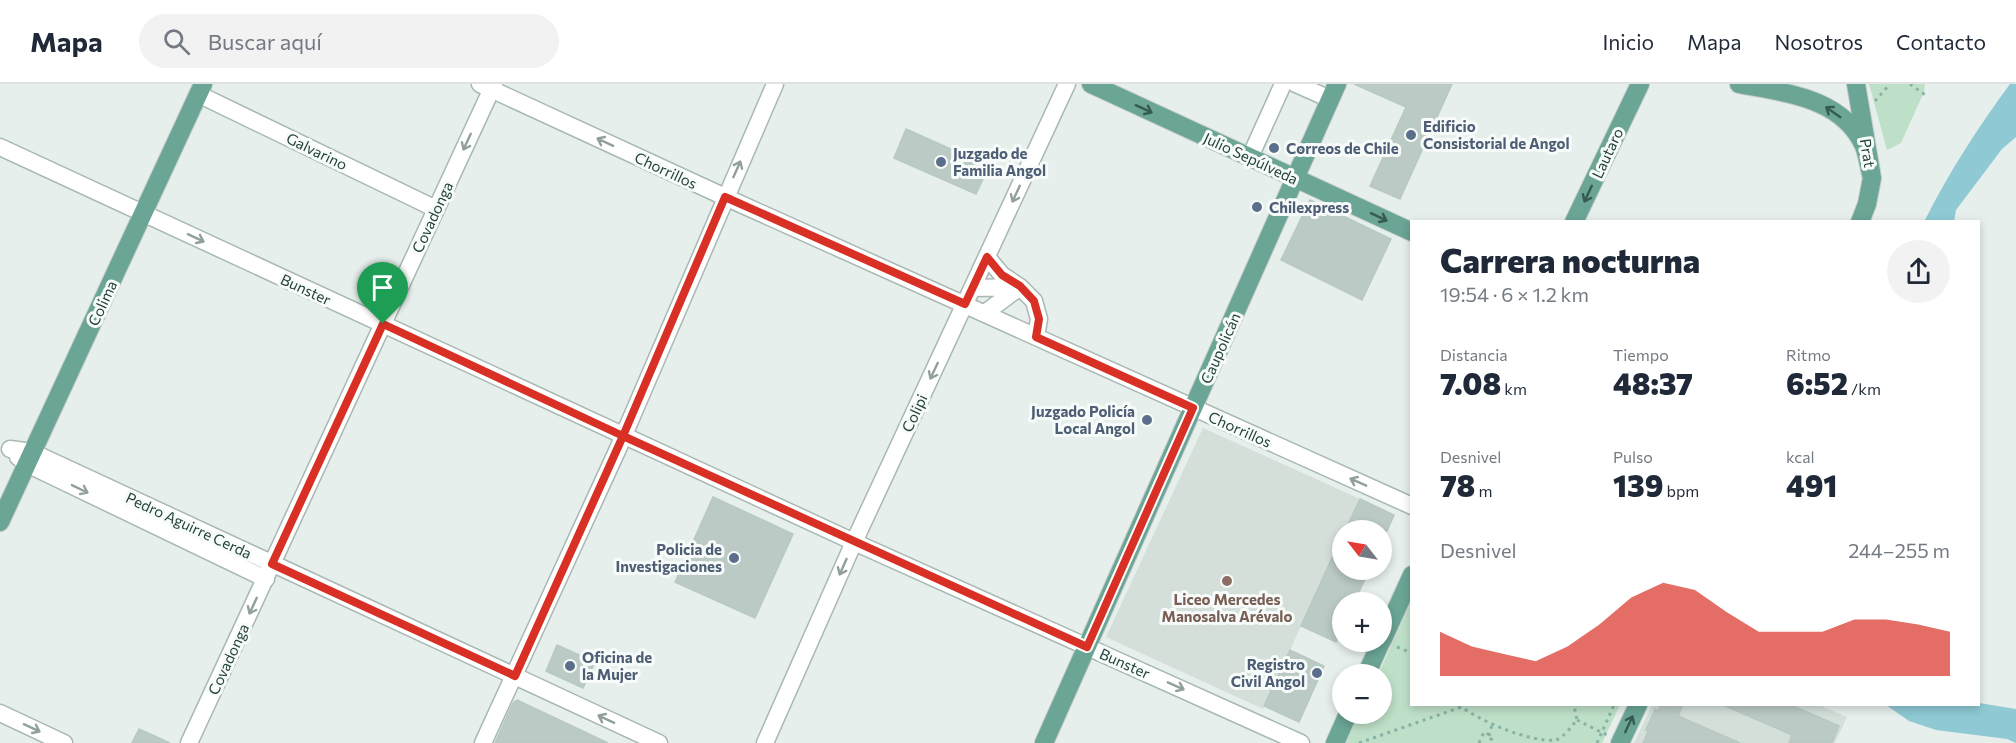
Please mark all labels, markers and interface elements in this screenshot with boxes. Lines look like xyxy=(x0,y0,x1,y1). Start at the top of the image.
search box xyxy=(139,14,559,68)
text: Mapa xyxy=(30,24,103,58)
icon: search xyxy=(160,25,193,58)
text: Buscar aquí xyxy=(208,28,322,55)
text: Inicio xyxy=(1602,29,1654,54)
text: Mapa xyxy=(1687,29,1741,54)
text: Nosotros xyxy=(1774,29,1863,54)
text: Contacto xyxy=(1896,29,1986,54)
one-way arrow xyxy=(1135,103,1153,115)
one-way arrow xyxy=(1826,106,1842,118)
place label: Edificio Consistorial de Angol xyxy=(1423,117,1570,152)
street label: Lautaro xyxy=(1588,125,1626,181)
street label: Julio Sepúlveda xyxy=(1201,128,1301,188)
marker: Edificio Consistorial de Angol xyxy=(1404,128,1418,142)
street label: Galvarino xyxy=(284,129,350,173)
one-way arrow xyxy=(460,133,472,151)
one-way arrow xyxy=(597,135,615,147)
street label: Prat xyxy=(1857,137,1879,169)
place label: Correos de Chile xyxy=(1286,139,1399,157)
marker: Correos de Chile xyxy=(1267,141,1281,155)
place label: Juzgado de Familia Angol xyxy=(953,144,1046,179)
street label: Chorrillos xyxy=(632,148,700,192)
marker: Juzgado de Familia Angol xyxy=(934,155,948,169)
one-way arrow xyxy=(732,161,743,179)
street label: Covadonga xyxy=(408,179,456,255)
one-way arrow xyxy=(1581,184,1593,202)
one-way arrow xyxy=(1010,185,1022,203)
place label: Chilexpress xyxy=(1269,198,1349,216)
marker: Chilexpress xyxy=(1250,200,1264,214)
one-way arrow xyxy=(1369,211,1387,223)
one-way arrow xyxy=(187,232,205,244)
text: Carrera nocturna xyxy=(1440,239,1700,280)
button: share xyxy=(1887,240,1950,303)
pin xyxy=(357,262,408,324)
street label: Bunster xyxy=(278,270,334,308)
icon: arrive xyxy=(366,271,399,304)
street label: Colima xyxy=(84,278,120,328)
text: 19:54 · 6 × 1.2 km xyxy=(1440,282,1589,306)
street label: Caupolicán xyxy=(1196,310,1244,386)
text: Distancia xyxy=(1440,345,1508,364)
text: Tiempo xyxy=(1613,345,1669,364)
text: Ritmo xyxy=(1786,345,1831,364)
one-way arrow xyxy=(927,362,938,380)
text: 7.08 xyxy=(1440,364,1501,401)
text: 48:37 xyxy=(1613,364,1693,401)
text: 6:52 xyxy=(1786,364,1848,401)
text: km xyxy=(1501,379,1527,398)
text: /km xyxy=(1848,379,1881,398)
street label: Colipi xyxy=(897,391,931,435)
place label: Juzgado Policía Local Angol xyxy=(1031,402,1135,437)
street label: Chorrillos xyxy=(1206,407,1274,451)
marker: Juzgado Policía Local Angol xyxy=(1140,413,1154,427)
text: Desnivel xyxy=(1440,447,1501,466)
text: Pulso xyxy=(1613,447,1653,466)
text: kcal xyxy=(1786,447,1815,466)
text: 78 xyxy=(1440,466,1475,503)
text: 139 xyxy=(1613,466,1663,503)
text: 491 xyxy=(1786,466,1837,503)
one-way arrow xyxy=(1350,476,1368,487)
text: m xyxy=(1475,481,1492,500)
text: bpm xyxy=(1663,481,1699,500)
one-way arrow xyxy=(70,484,88,496)
street label: Pedro Aguirre Cerda xyxy=(123,488,255,562)
north arrow xyxy=(1332,520,1392,580)
map controls xyxy=(1332,520,1392,724)
text: Desnivel xyxy=(1440,538,1517,562)
text: 244–255 m xyxy=(1848,538,1950,562)
place label: Policia de Investigaciones xyxy=(616,540,722,575)
marker: Policia de Investigaciones xyxy=(727,551,741,565)
one-way arrow xyxy=(837,557,848,576)
marker: Liceo Mercedes Manosalva Arévalo xyxy=(1220,574,1234,588)
place label: Liceo Mercedes Manosalva Arévalo xyxy=(1162,590,1292,625)
button: + xyxy=(1332,592,1392,652)
one-way arrow xyxy=(247,596,259,614)
street label: Covadonga xyxy=(204,621,252,697)
street label: Bunster xyxy=(1097,644,1153,682)
place label: Oficina de la Mujer xyxy=(582,648,652,683)
place label: Registro Civil Angol xyxy=(1231,655,1305,690)
marker: Oficina de la Mujer xyxy=(563,659,577,673)
button: − xyxy=(1332,664,1392,724)
marker: Registro Civil Angol xyxy=(1310,666,1324,680)
one-way arrow xyxy=(1166,681,1184,693)
one-way arrow xyxy=(598,712,616,724)
one-way arrow xyxy=(1624,715,1635,734)
one-way arrow xyxy=(22,723,40,735)

